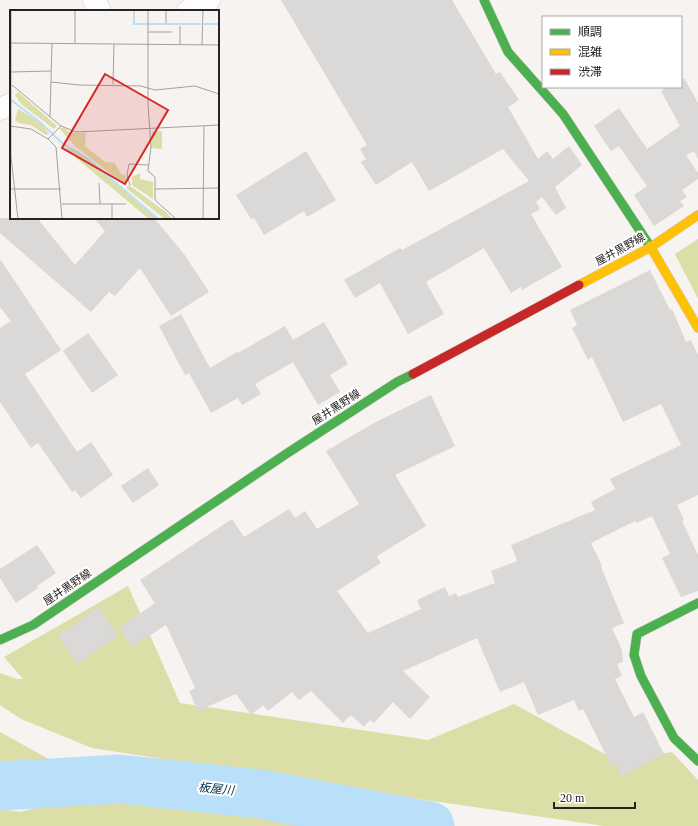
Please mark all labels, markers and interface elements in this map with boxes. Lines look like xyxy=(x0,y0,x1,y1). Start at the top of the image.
inset map xyxy=(10,10,219,219)
legend xyxy=(542,16,682,88)
text: 順調 xyxy=(578,25,602,39)
text: 混雑 xyxy=(578,45,602,59)
text: 渋滞 xyxy=(578,65,602,79)
street label: 屋井黒野線 xyxy=(593,230,647,268)
street label: 屋井黒野線 xyxy=(310,387,362,427)
street label: 屋井黒野線 xyxy=(41,567,93,607)
water label: 板屋川 xyxy=(197,780,237,798)
scale bar xyxy=(554,784,635,810)
text: 20 m xyxy=(560,791,585,805)

